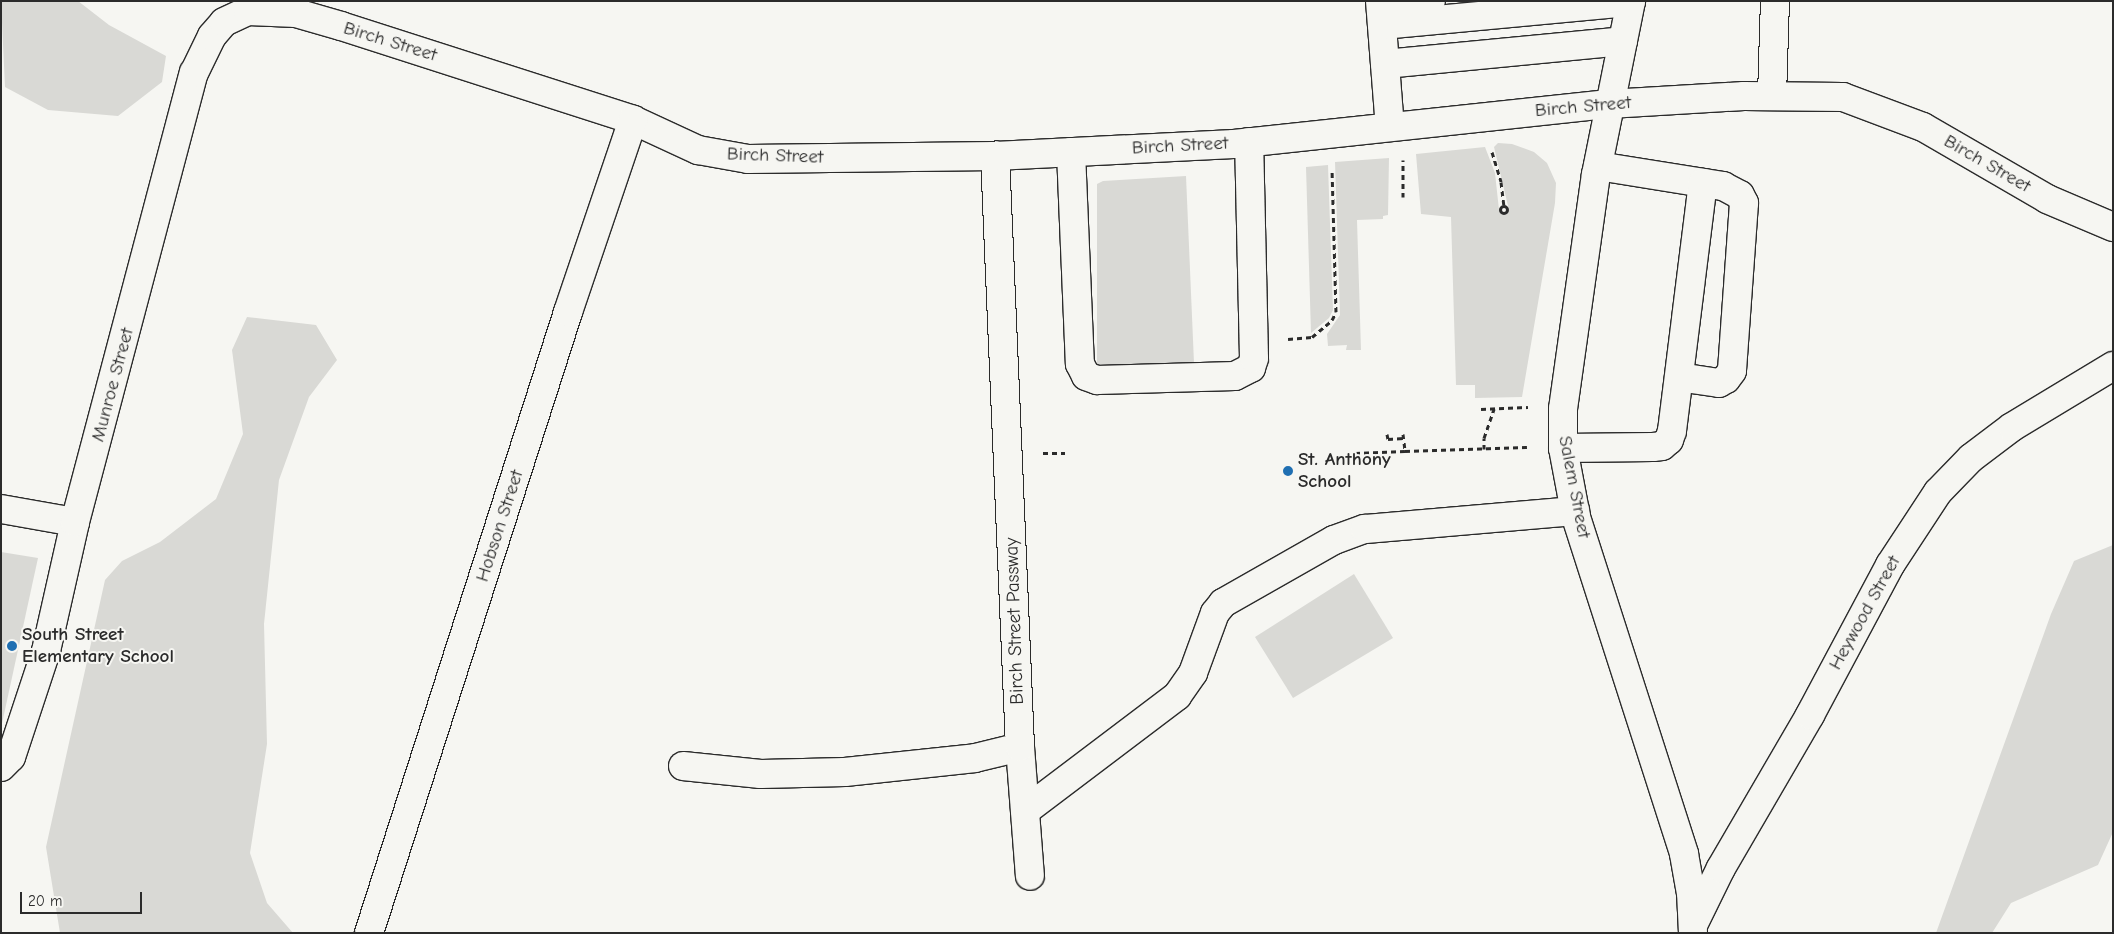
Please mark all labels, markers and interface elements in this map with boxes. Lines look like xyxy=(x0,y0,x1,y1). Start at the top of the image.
street label: Birch Street xyxy=(341,17,439,67)
street label: Birch Street xyxy=(1534,91,1632,123)
street label: Birch Street xyxy=(1940,130,2034,198)
street label: Birch Street xyxy=(1131,132,1229,160)
street label: Birch Street xyxy=(726,143,824,169)
street label: Munroe Street xyxy=(87,326,139,444)
street label: Salem Street xyxy=(1553,434,1595,540)
place label: St. Anthony School xyxy=(1298,449,1391,493)
marker: St. Anthony School xyxy=(1282,465,1294,477)
street label: Hobson Street xyxy=(471,467,529,585)
street label: Birch Street Passway xyxy=(1001,537,1029,705)
street label: Heywood Street xyxy=(1824,552,1906,674)
place label: South Street Elementary School xyxy=(22,624,174,668)
marker: South Street Elementary School xyxy=(6,640,18,652)
scale bar xyxy=(22,882,145,914)
text: 20 m xyxy=(28,892,62,910)

